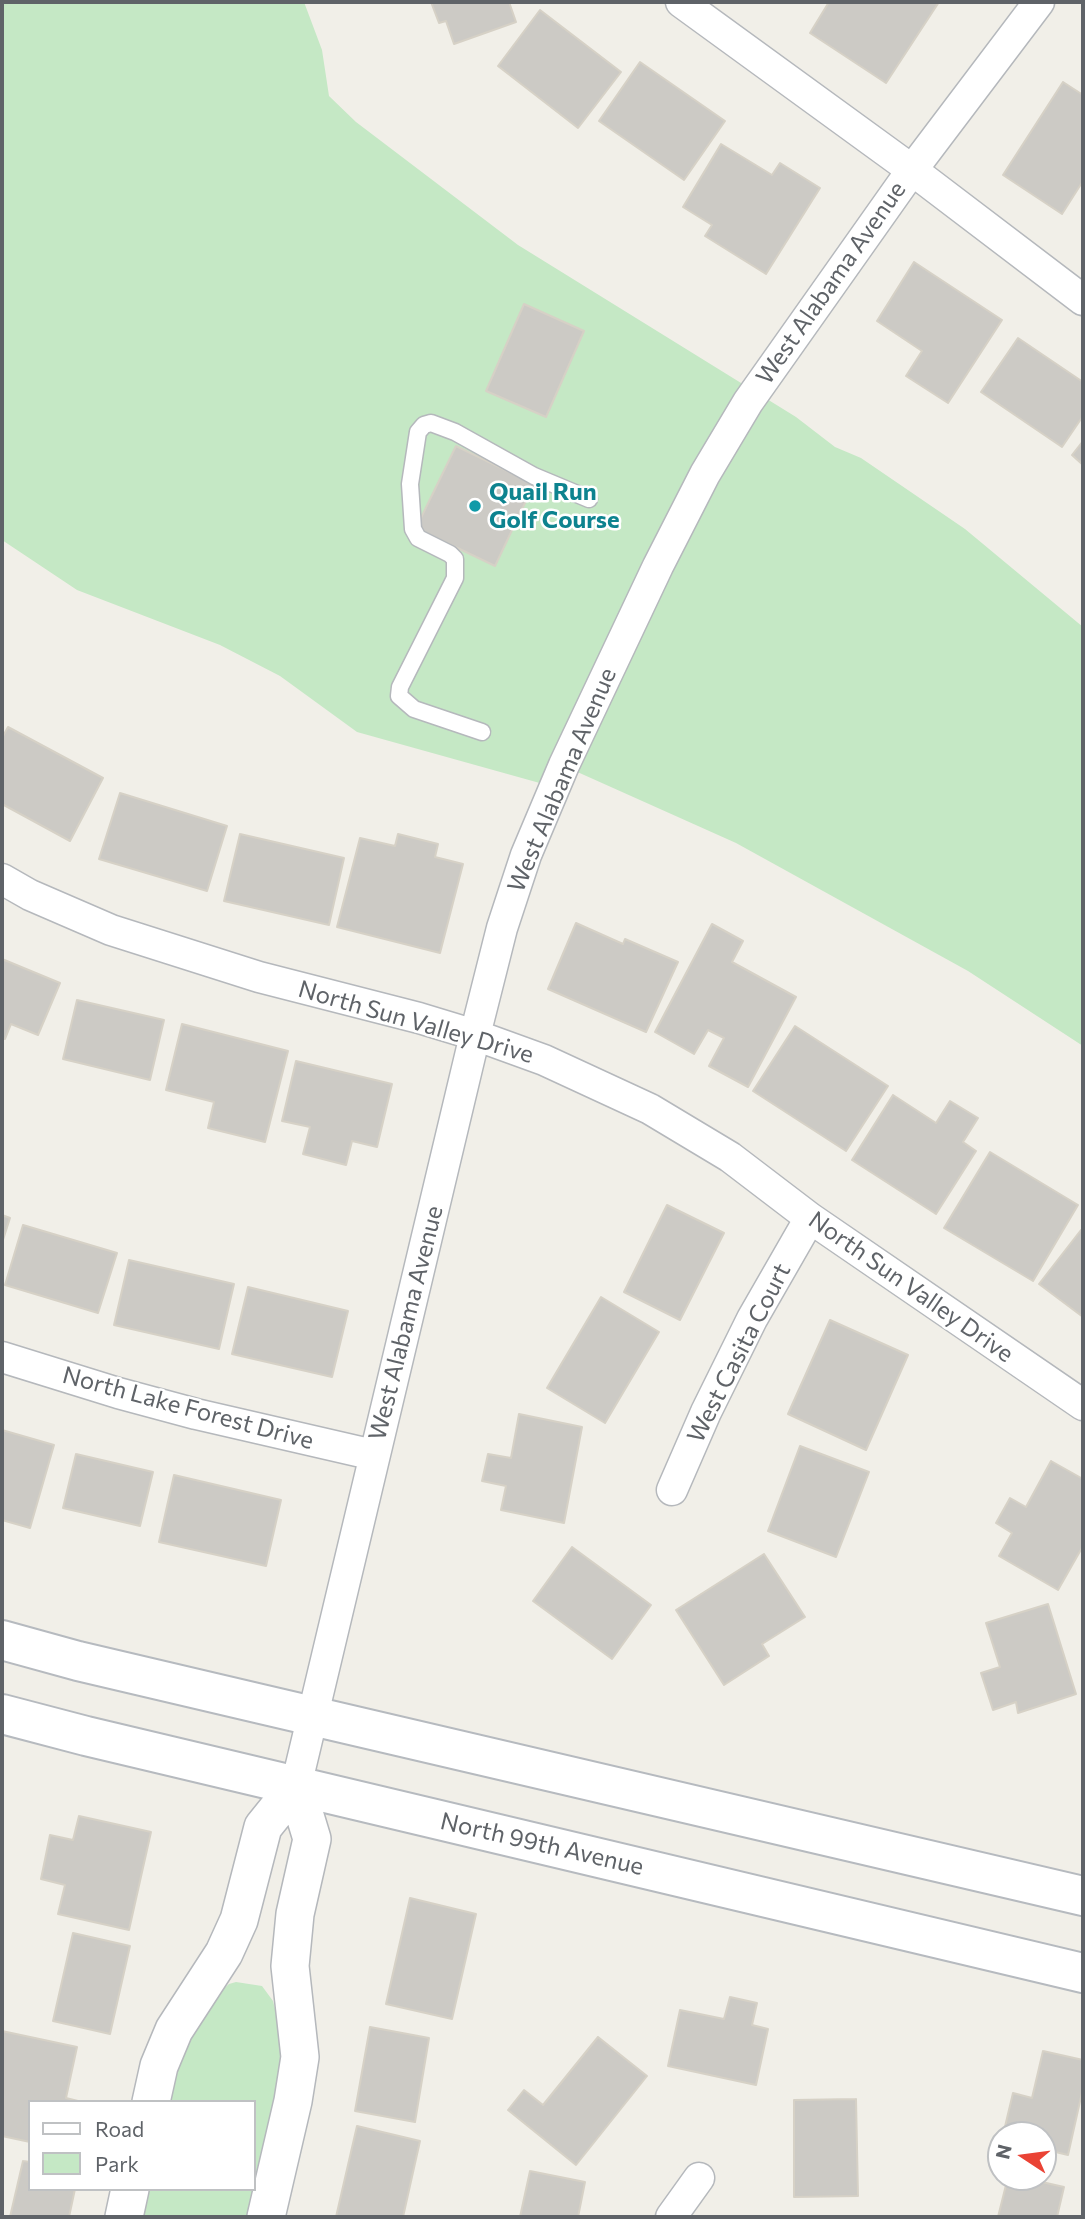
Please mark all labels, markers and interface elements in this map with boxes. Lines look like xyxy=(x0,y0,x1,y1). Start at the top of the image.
street label: West Alabama Avenue xyxy=(750,176,912,390)
place label: Quail Run Golf Course xyxy=(489,478,620,534)
marker: Quail Run Golf Course xyxy=(467,498,483,514)
street label: West Alabama Avenue xyxy=(502,664,622,896)
street label: North Sun Valley Drive xyxy=(295,975,537,1069)
street label: West Alabama Avenue xyxy=(363,1203,449,1443)
street label: North Sun Valley Drive xyxy=(803,1205,1019,1369)
street label: West Casita Court xyxy=(681,1259,797,1447)
street label: North Lake Forest Drive xyxy=(59,1361,317,1455)
street label: North 99th Avenue xyxy=(438,1807,646,1881)
legend xyxy=(28,2100,256,2191)
text: Road xyxy=(95,2116,144,2141)
north arrow xyxy=(987,2121,1057,2191)
text: N xyxy=(990,2142,1016,2161)
text: Park xyxy=(95,2151,139,2176)

